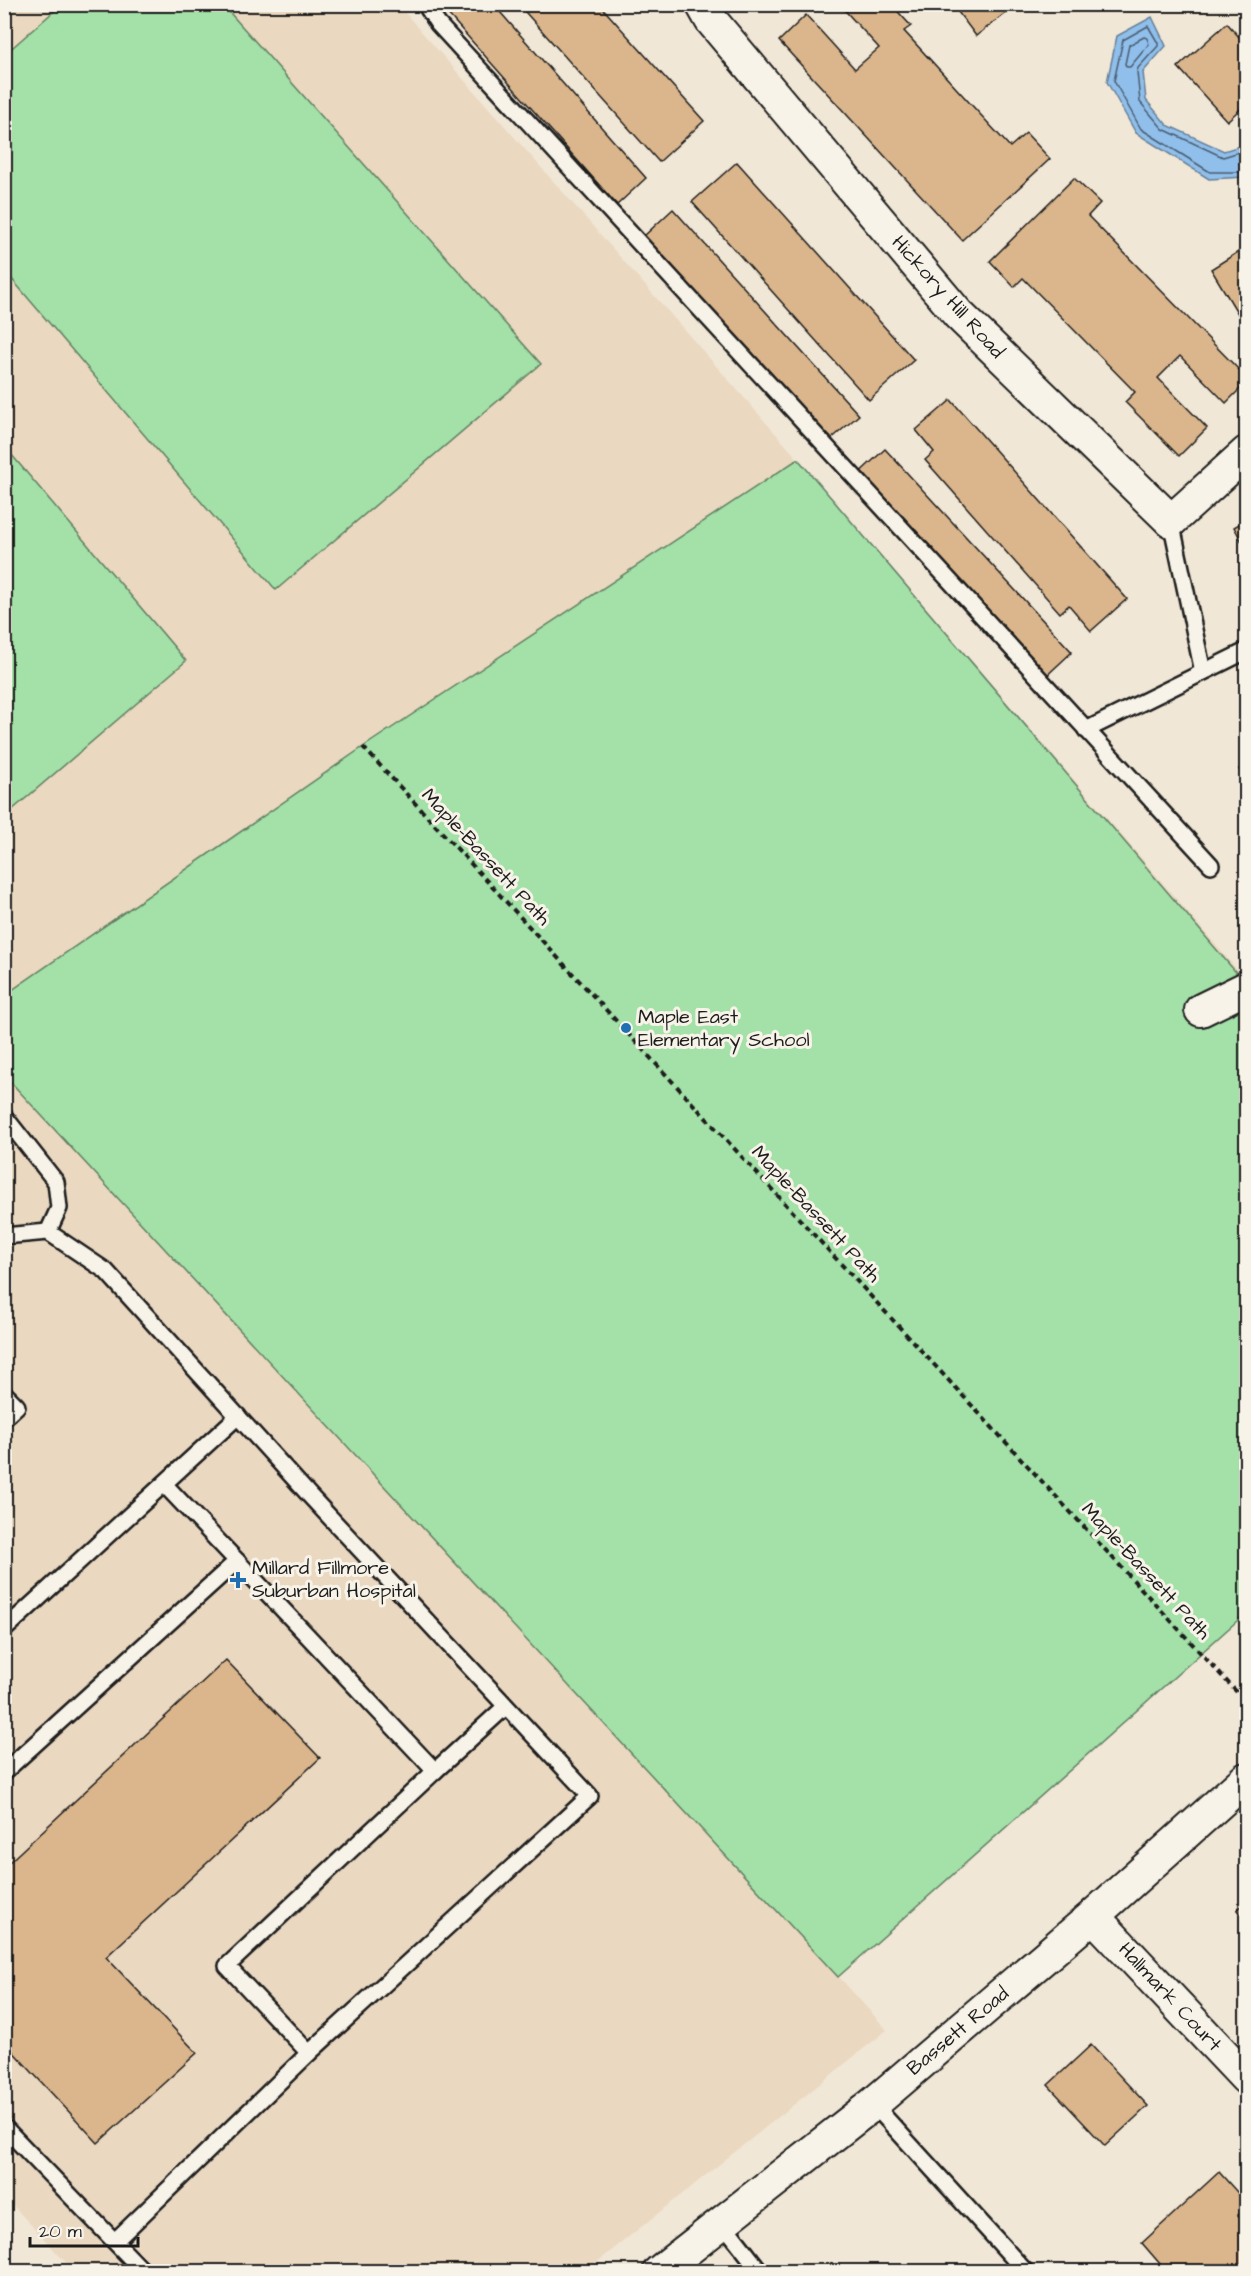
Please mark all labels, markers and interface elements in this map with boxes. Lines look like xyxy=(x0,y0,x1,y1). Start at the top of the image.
street label: Hickory Hill Road xyxy=(884,229,1011,365)
street label: Maple-Bassett Path xyxy=(415,782,557,932)
place label: Maple East Elementary School xyxy=(638,1003,810,1055)
marker: Maple East Elementary School xyxy=(619,1021,633,1035)
street label: Maple-Bassett Path xyxy=(745,1139,887,1289)
street label: Maple-Bassett Path xyxy=(1075,1496,1217,1646)
place label: Millard Fillmore Suburban Hospital xyxy=(252,1554,416,1605)
marker: Millard Fillmore Suburban Hospital xyxy=(229,1571,247,1589)
street label: Hallmark Court xyxy=(1112,1936,1228,2058)
street label: Bassett Road xyxy=(901,1980,1015,2082)
scale bar xyxy=(30,2210,138,2248)
text: 20 m xyxy=(39,2219,82,2244)

